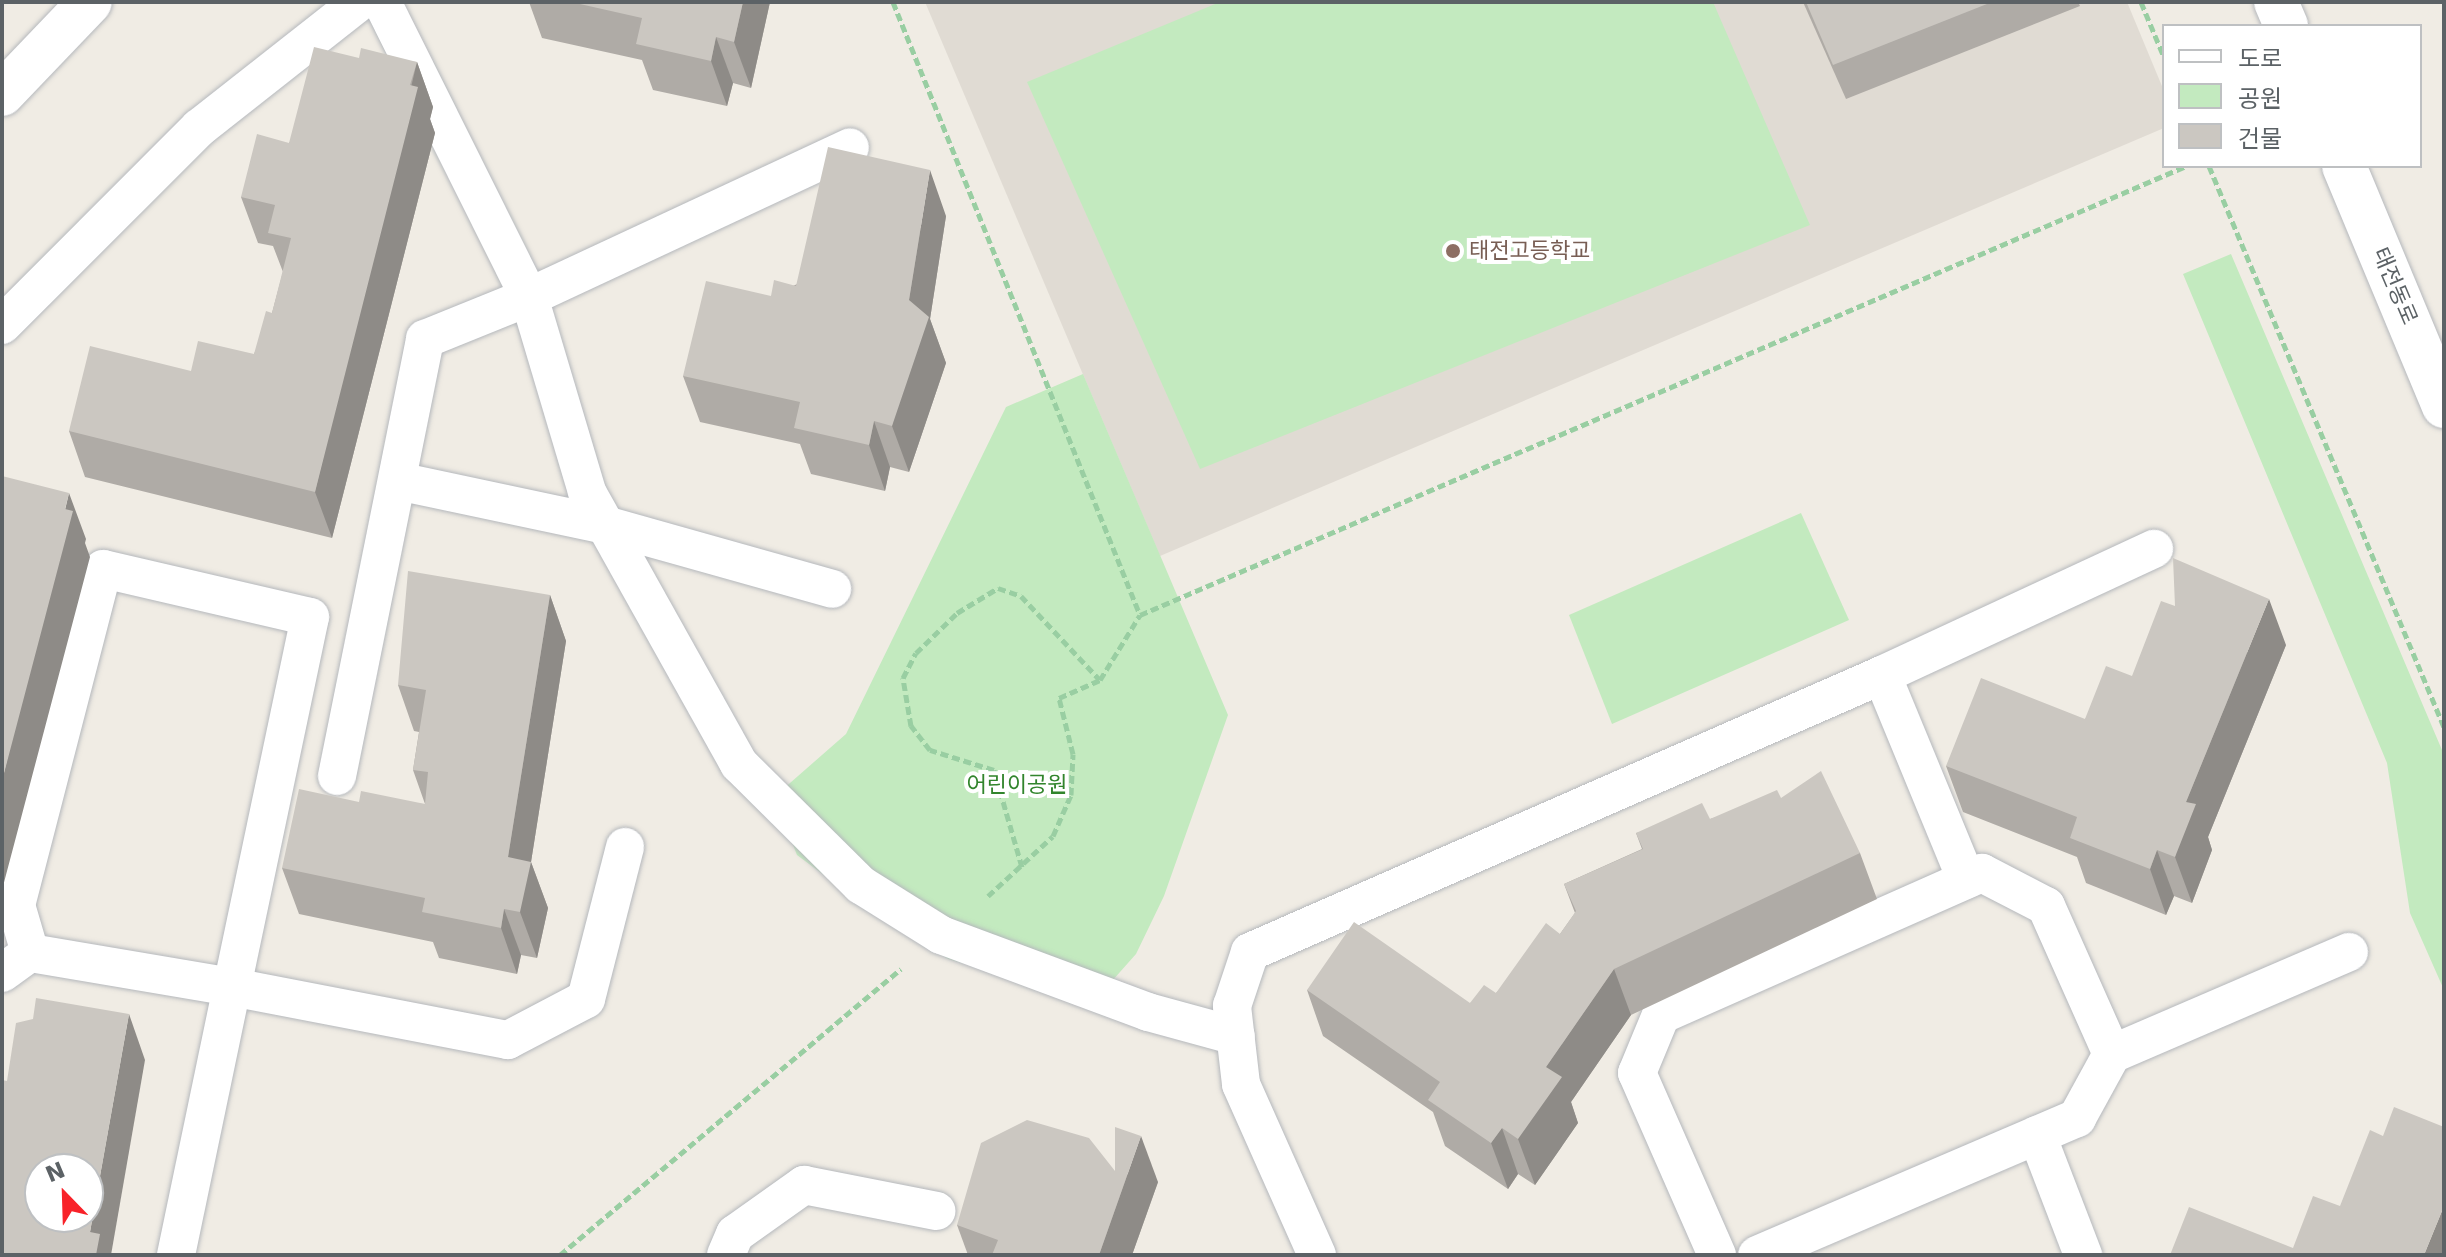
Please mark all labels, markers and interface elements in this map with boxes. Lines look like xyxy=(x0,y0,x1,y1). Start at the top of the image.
legend xyxy=(2162,24,2422,168)
text: 도로 xyxy=(2238,45,2282,73)
text: 공원 xyxy=(2238,85,2282,113)
text: 건물 xyxy=(2238,125,2282,153)
place label: 태전고등학교 xyxy=(1469,238,1590,264)
marker: 태전고등학교 xyxy=(1444,242,1462,260)
street label: 태전동로 xyxy=(2367,244,2423,328)
park label: 어린이공원 xyxy=(966,772,1068,798)
north arrow xyxy=(24,1153,104,1233)
text: N xyxy=(42,1157,69,1187)

